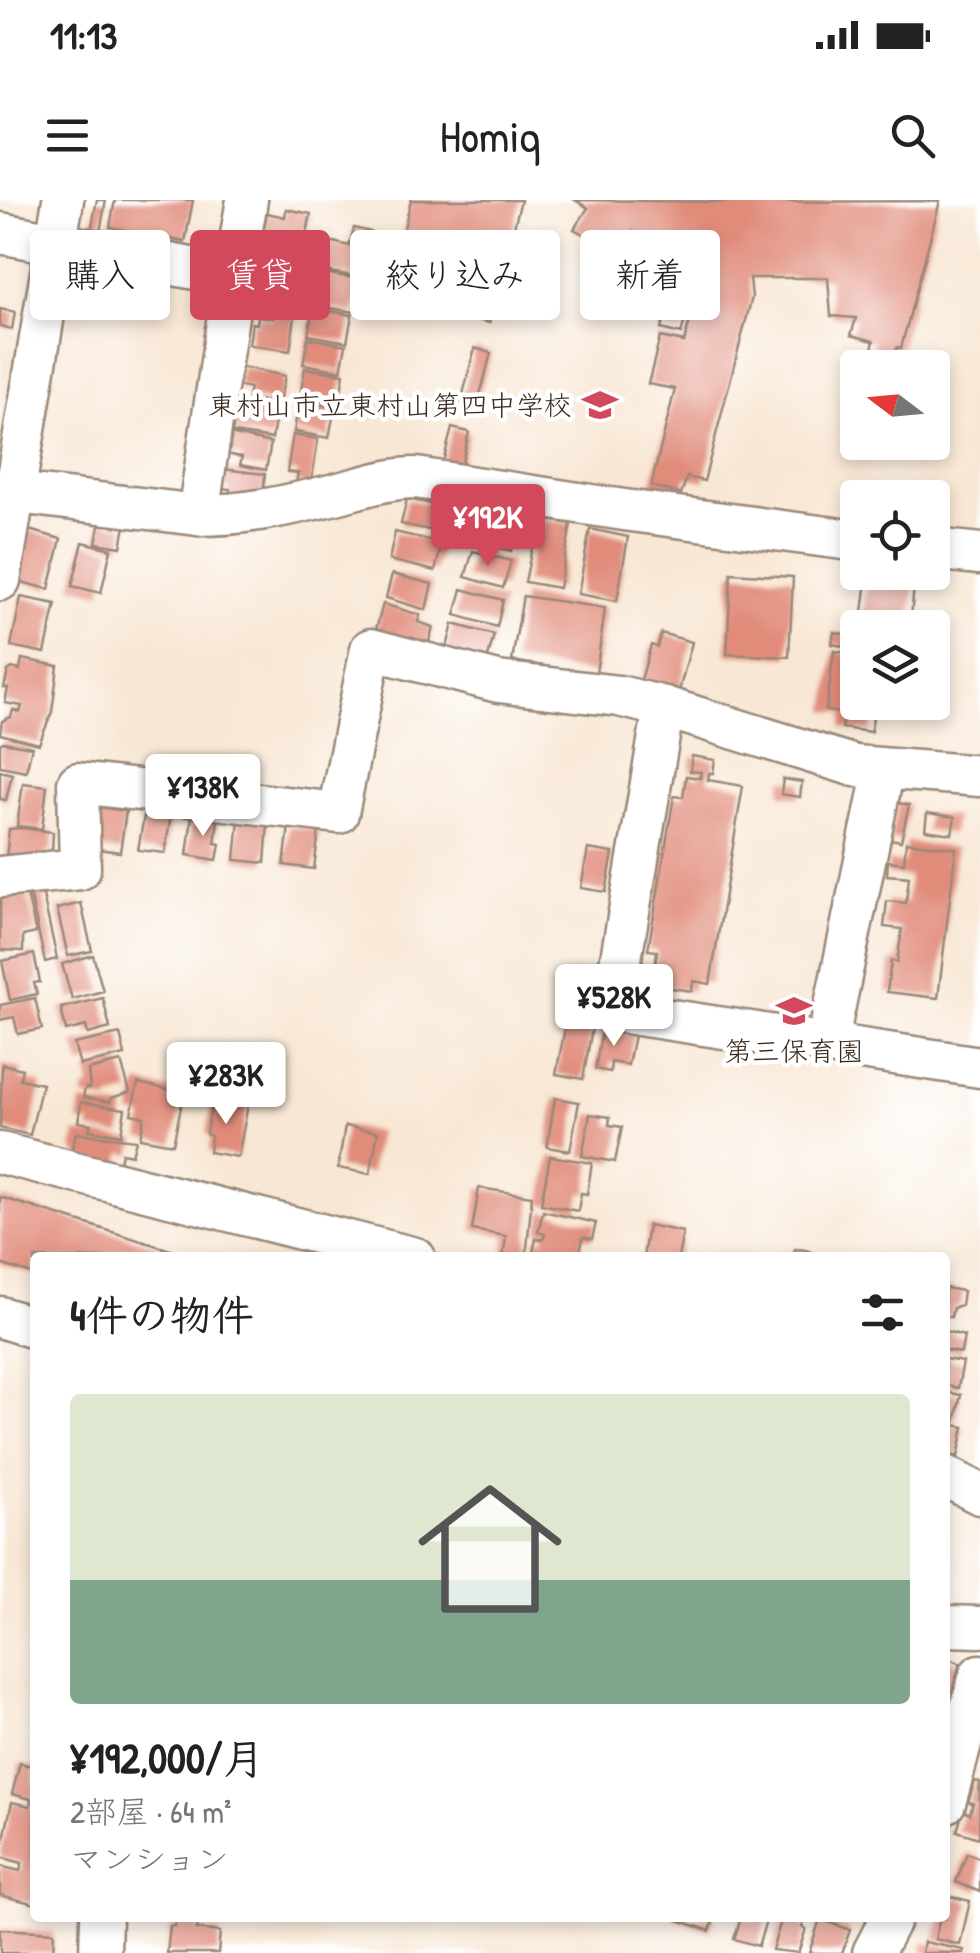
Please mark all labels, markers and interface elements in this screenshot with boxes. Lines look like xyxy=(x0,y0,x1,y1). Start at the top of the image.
text: 11:13 xyxy=(50,9,117,61)
text: Homiq xyxy=(440,105,540,166)
icon: menu xyxy=(40,108,95,163)
icon: search xyxy=(885,108,940,163)
chip: 購入 xyxy=(30,230,170,320)
chip: 賃貸 xyxy=(190,230,330,320)
chip: 絞り込み xyxy=(350,230,560,320)
chip: 新着 xyxy=(580,230,720,320)
north arrow xyxy=(840,350,950,460)
map controls xyxy=(840,350,950,720)
place label: 東村山市立東村山第四中学校 xyxy=(208,386,572,424)
school or university icon: 東村山市立東村山第四中学校 xyxy=(581,386,619,424)
button: locate xyxy=(840,480,950,590)
pin: ¥192K xyxy=(418,484,558,569)
text: ¥192K xyxy=(453,495,523,538)
button: layers xyxy=(840,610,950,720)
pin: ¥138K xyxy=(133,754,273,839)
text: ¥138K xyxy=(167,765,239,808)
pin: ¥528K xyxy=(544,964,684,1049)
text: ¥528K xyxy=(577,975,651,1018)
school or university icon: 第三保育園 xyxy=(775,992,813,1030)
place label: 第三保育園 xyxy=(724,1032,864,1070)
pin: ¥283K xyxy=(156,1042,296,1127)
text: ¥283K xyxy=(189,1053,263,1096)
icon: filters xyxy=(855,1285,910,1340)
text: 4件の物件 xyxy=(70,1286,254,1343)
icon: home xyxy=(400,1459,580,1639)
text: ¥192,000/月 xyxy=(70,1729,265,1786)
text: 2部屋 · 64 m² xyxy=(70,1790,231,1833)
text: マンション xyxy=(70,1837,229,1880)

